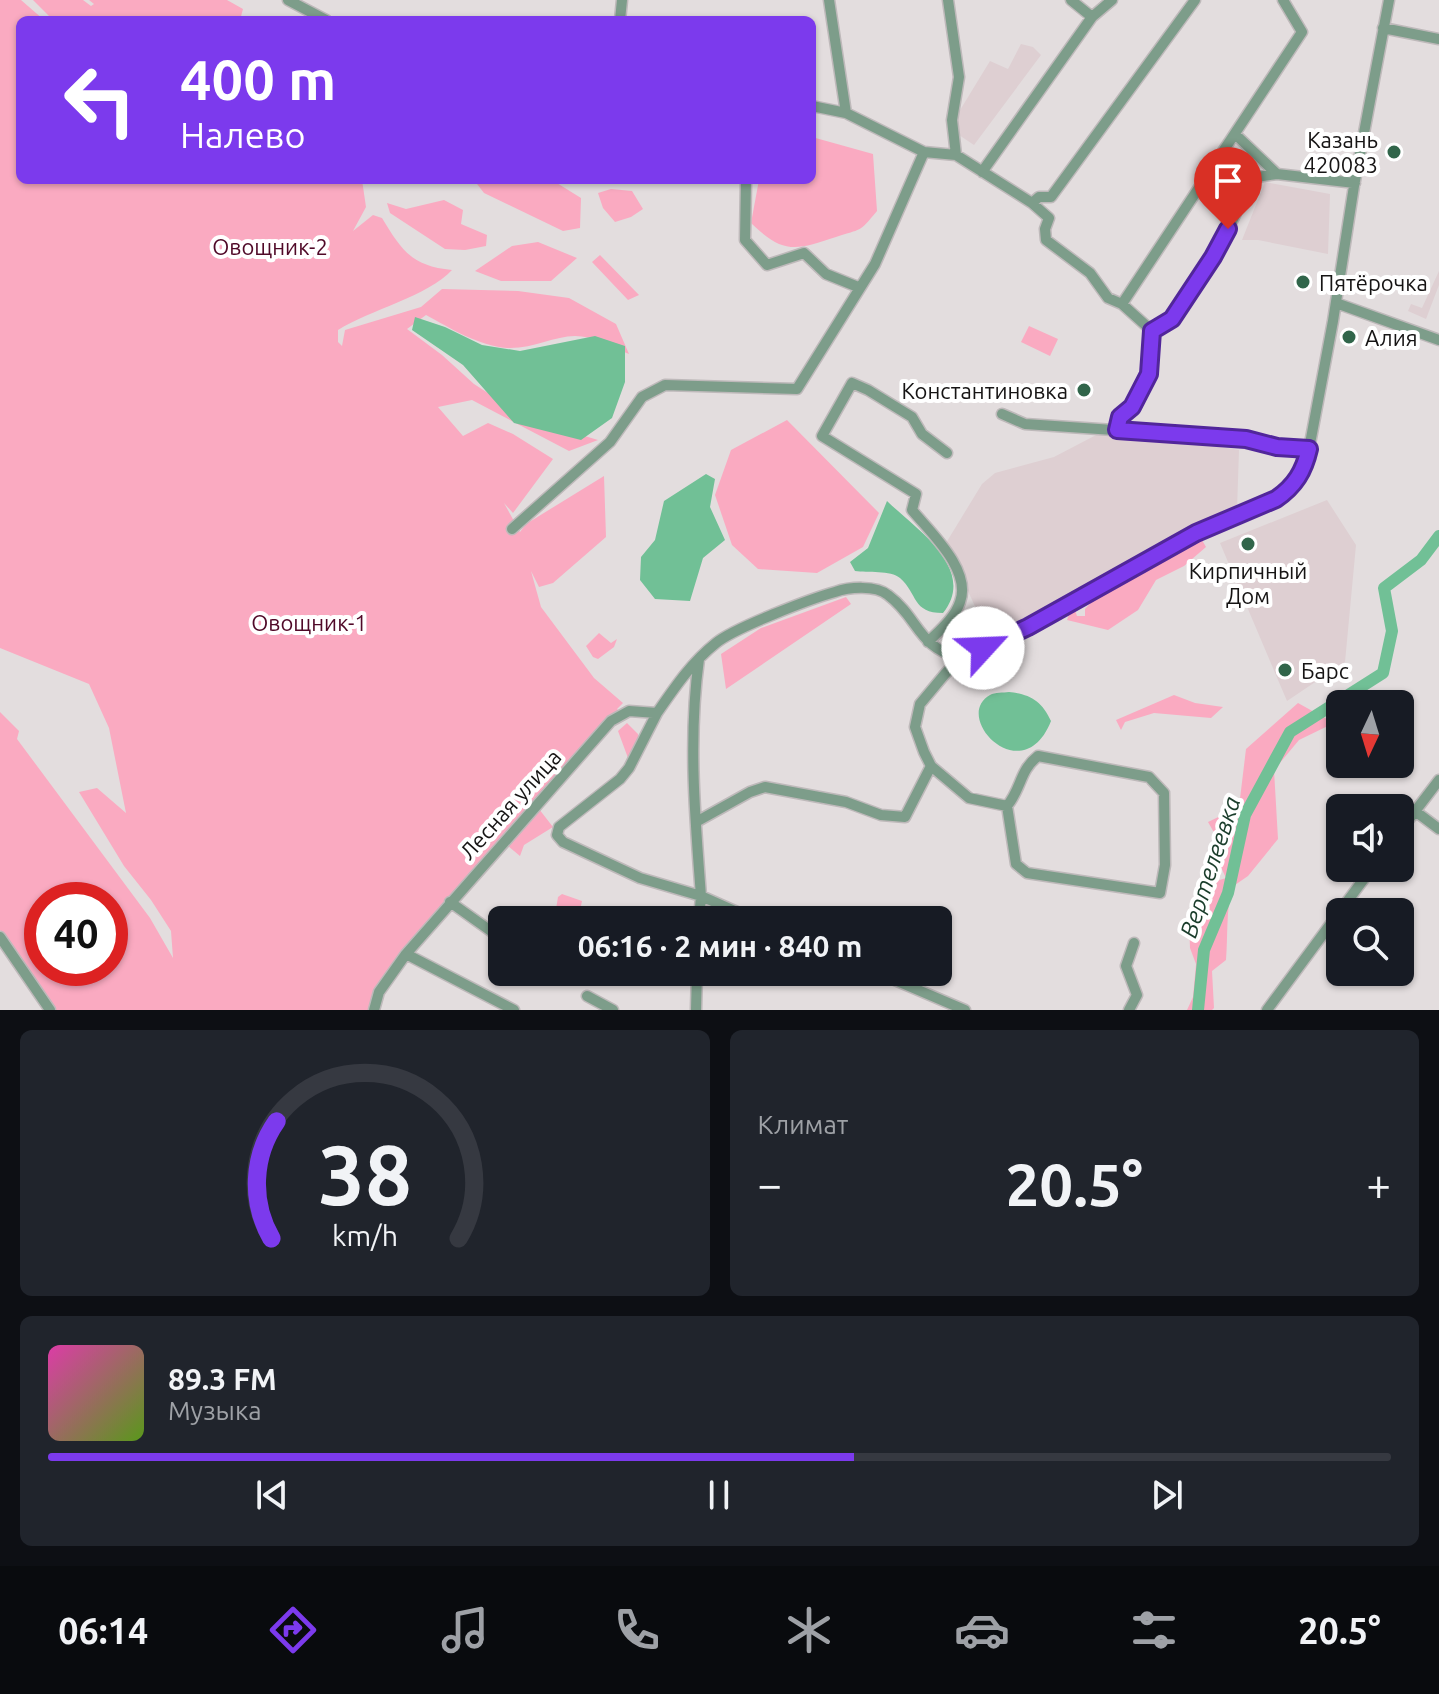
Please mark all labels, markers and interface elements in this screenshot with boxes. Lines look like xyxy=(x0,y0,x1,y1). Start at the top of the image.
icon: left xyxy=(48,48,152,152)
text: 400 m xyxy=(180,48,336,111)
text: Налево xyxy=(180,114,305,155)
place label: Казань 420083 xyxy=(1304,127,1378,177)
marker: Казань 420083 xyxy=(1385,143,1403,161)
pin xyxy=(1194,147,1262,229)
icon: arrive xyxy=(1206,159,1250,203)
park label: Овощник-2 xyxy=(212,234,328,259)
place label: Пятёрочка xyxy=(1319,270,1428,295)
marker: Пятёрочка xyxy=(1294,273,1312,291)
place label: Алия xyxy=(1365,325,1418,350)
marker: Алия xyxy=(1340,328,1358,346)
place label: Константиновка xyxy=(901,378,1068,403)
marker: Константиновка xyxy=(1075,381,1093,399)
marker: Кирпичный Дом xyxy=(1239,535,1257,553)
place label: Кирпичный Дом xyxy=(1189,558,1307,608)
position arrow xyxy=(941,606,1025,690)
park label: Овощник-1 xyxy=(251,610,367,635)
place label: Барс xyxy=(1301,658,1349,683)
marker: Барс xyxy=(1276,661,1294,679)
north arrow xyxy=(1326,690,1414,778)
map controls xyxy=(1326,690,1414,986)
street label: Лесная улица xyxy=(454,744,566,864)
water label: Вертелеевка xyxy=(1174,793,1246,941)
button: sound xyxy=(1326,794,1414,882)
speed limit sign: 40 xyxy=(24,882,128,986)
button: search xyxy=(1326,898,1414,986)
text: 06:16 · 2 мин · 840 m xyxy=(578,929,862,963)
text: Климат xyxy=(758,1110,848,1139)
text: 38 xyxy=(318,1127,412,1221)
text: 20.5° xyxy=(1006,1150,1143,1217)
text: − xyxy=(758,1159,782,1208)
text: + xyxy=(1366,1159,1391,1208)
text: km/h xyxy=(332,1219,398,1251)
text: 89.3 FM xyxy=(168,1362,277,1396)
text: Музыка xyxy=(168,1396,262,1425)
icon: previous xyxy=(250,1473,294,1517)
icon: pause xyxy=(697,1473,741,1517)
icon: next xyxy=(1145,1473,1189,1517)
icon: directions xyxy=(265,1602,321,1658)
icon: music xyxy=(437,1602,493,1658)
icon: phone xyxy=(609,1602,665,1658)
icon: climate xyxy=(781,1602,837,1658)
icon: car xyxy=(954,1602,1010,1658)
icon: filters xyxy=(1126,1602,1182,1658)
text: 06:14 xyxy=(58,1610,148,1651)
text: 20.5° xyxy=(1298,1610,1381,1651)

